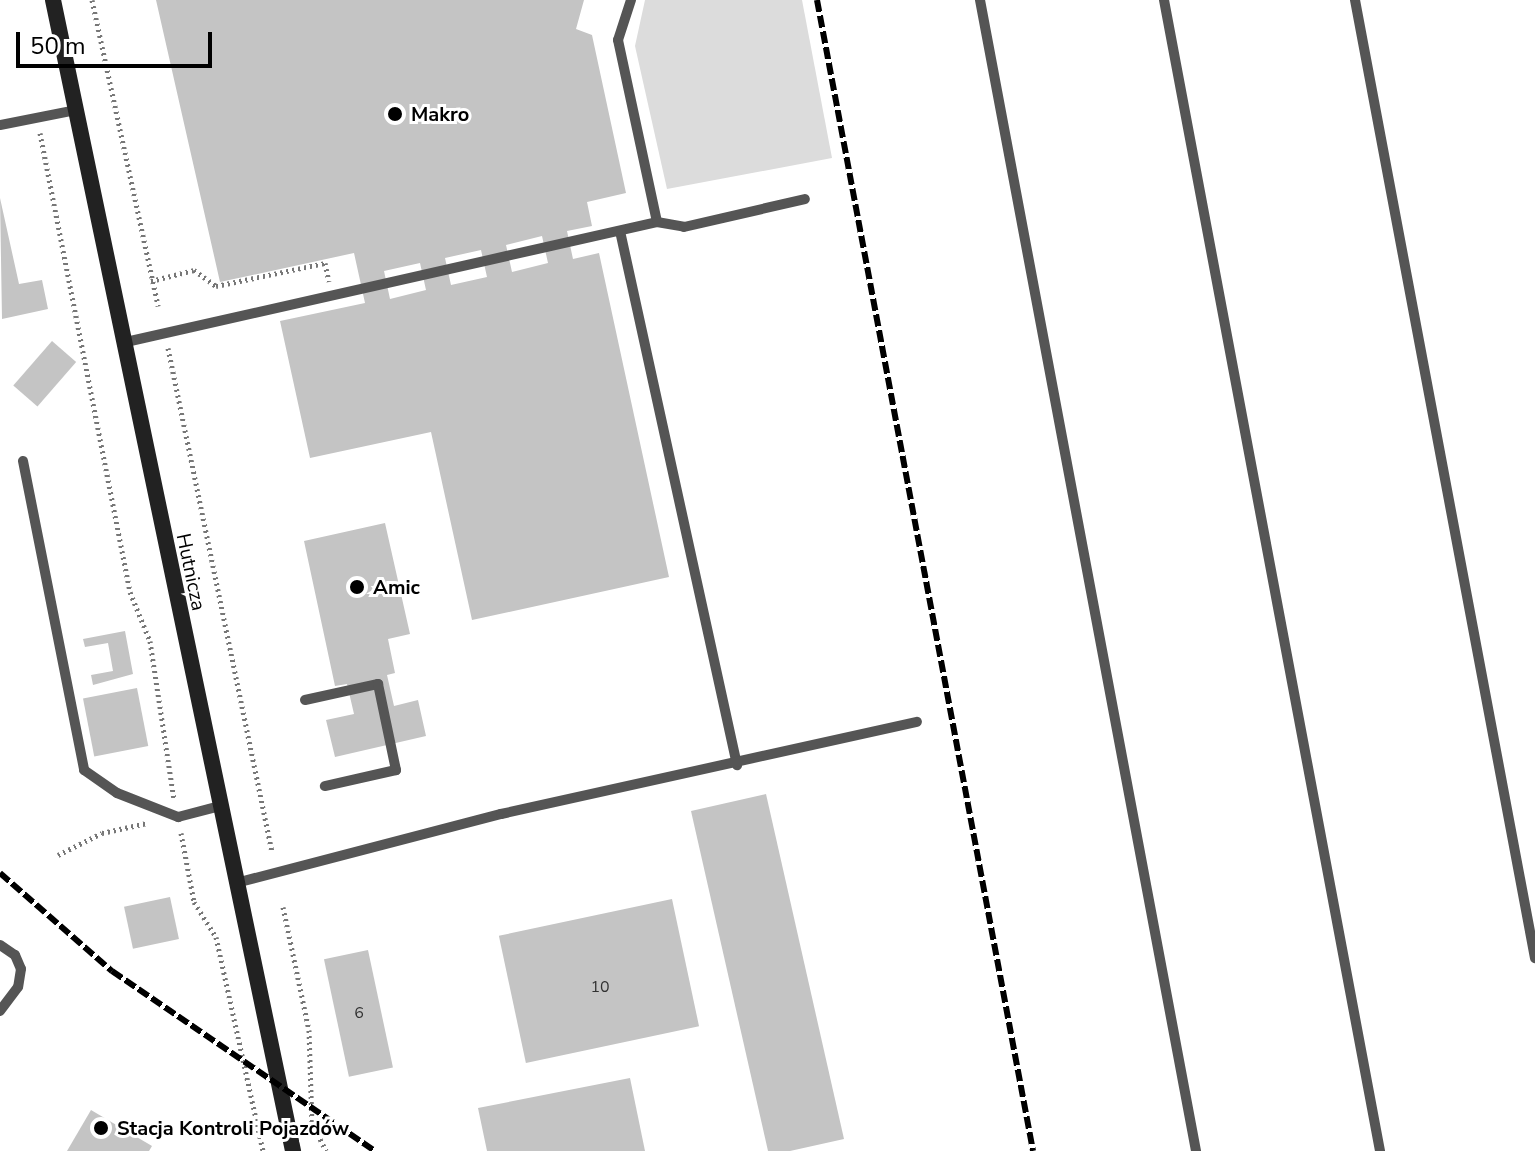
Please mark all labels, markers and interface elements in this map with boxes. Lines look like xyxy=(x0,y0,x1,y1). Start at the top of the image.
scale bar xyxy=(20,16,216,66)
text: 50 m xyxy=(30,30,86,62)
place label: Makro xyxy=(411,102,469,126)
marker: Makro xyxy=(386,105,404,123)
street label: Hutnicza xyxy=(171,531,211,613)
place label: Amic xyxy=(373,575,420,599)
marker: Amic xyxy=(348,578,366,596)
house number: 10 xyxy=(590,977,610,997)
house number: 6 xyxy=(354,1003,364,1023)
place label: Stacja Kontroli Pojazdów xyxy=(117,1116,349,1140)
marker: Stacja Kontroli Pojazdów xyxy=(92,1119,110,1137)

